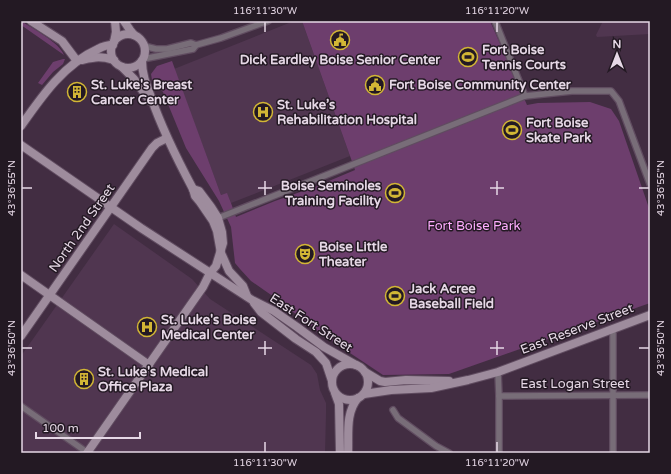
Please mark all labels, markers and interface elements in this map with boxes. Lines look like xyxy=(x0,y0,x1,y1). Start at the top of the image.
text: 116°11'30"W xyxy=(233,5,297,17)
text: 116°11'20"W xyxy=(465,5,529,17)
public building icon: Dick Eardley Boise Senior Center xyxy=(329,29,351,51)
north arrow xyxy=(597,34,637,74)
text: N xyxy=(613,38,621,51)
place label: Fort Boise Tennis Courts xyxy=(481,42,566,73)
sports icon: Fort Boise Tennis Courts xyxy=(457,46,479,68)
place label: Dick Eardley Boise Senior Center xyxy=(240,52,441,68)
public building icon: Fort Boise Community Center xyxy=(364,74,386,96)
place label: St. Luke's Breast Cancer Center xyxy=(91,77,192,108)
place label: Fort Boise Community Center xyxy=(389,77,572,93)
building icon: St. Luke's Breast Cancer Center xyxy=(66,81,88,103)
place label: St. Luke’s Rehabilitation Hospital xyxy=(277,97,417,128)
hospital icon: St. Luke’s Rehabilitation Hospital xyxy=(252,101,274,123)
place label: Fort Boise Skate Park xyxy=(526,115,591,146)
sports icon: Fort Boise Skate Park xyxy=(501,119,523,141)
text: 43°36'55"N xyxy=(6,160,18,216)
text: 43°36'55"N xyxy=(655,160,667,216)
place label: Boise Seminoles Training Facility xyxy=(281,178,381,209)
street label: North 2nd Street xyxy=(46,181,118,275)
sports icon: Boise Seminoles Training Facility xyxy=(384,182,406,204)
park label: Fort Boise Park xyxy=(427,218,521,234)
place label: Boise Little Theater xyxy=(318,239,388,270)
theatre icon: Boise Little Theater xyxy=(294,243,316,265)
place label: Jack Acree Baseball Field xyxy=(408,281,494,312)
sports icon: Jack Acree Baseball Field xyxy=(384,285,406,307)
street label: East Fort Street xyxy=(266,290,356,356)
street label: East Reserve Street xyxy=(518,300,636,358)
place label: St. Luke's Boise Medical Center xyxy=(161,312,257,343)
hospital icon: St. Luke's Boise Medical Center xyxy=(136,316,158,338)
text: 43°36'50"N xyxy=(6,320,18,376)
text: 43°36'50"N xyxy=(655,320,667,376)
place label: St. Luke's Medical Office Plaza xyxy=(98,364,208,395)
building icon: St. Luke's Medical Office Plaza xyxy=(73,368,95,390)
street label: East Logan Street xyxy=(520,376,630,392)
scale bar xyxy=(36,414,140,440)
text: 100 m xyxy=(42,421,79,435)
text: 116°11'30"W xyxy=(233,457,297,469)
text: 116°11'20"W xyxy=(465,457,529,469)

